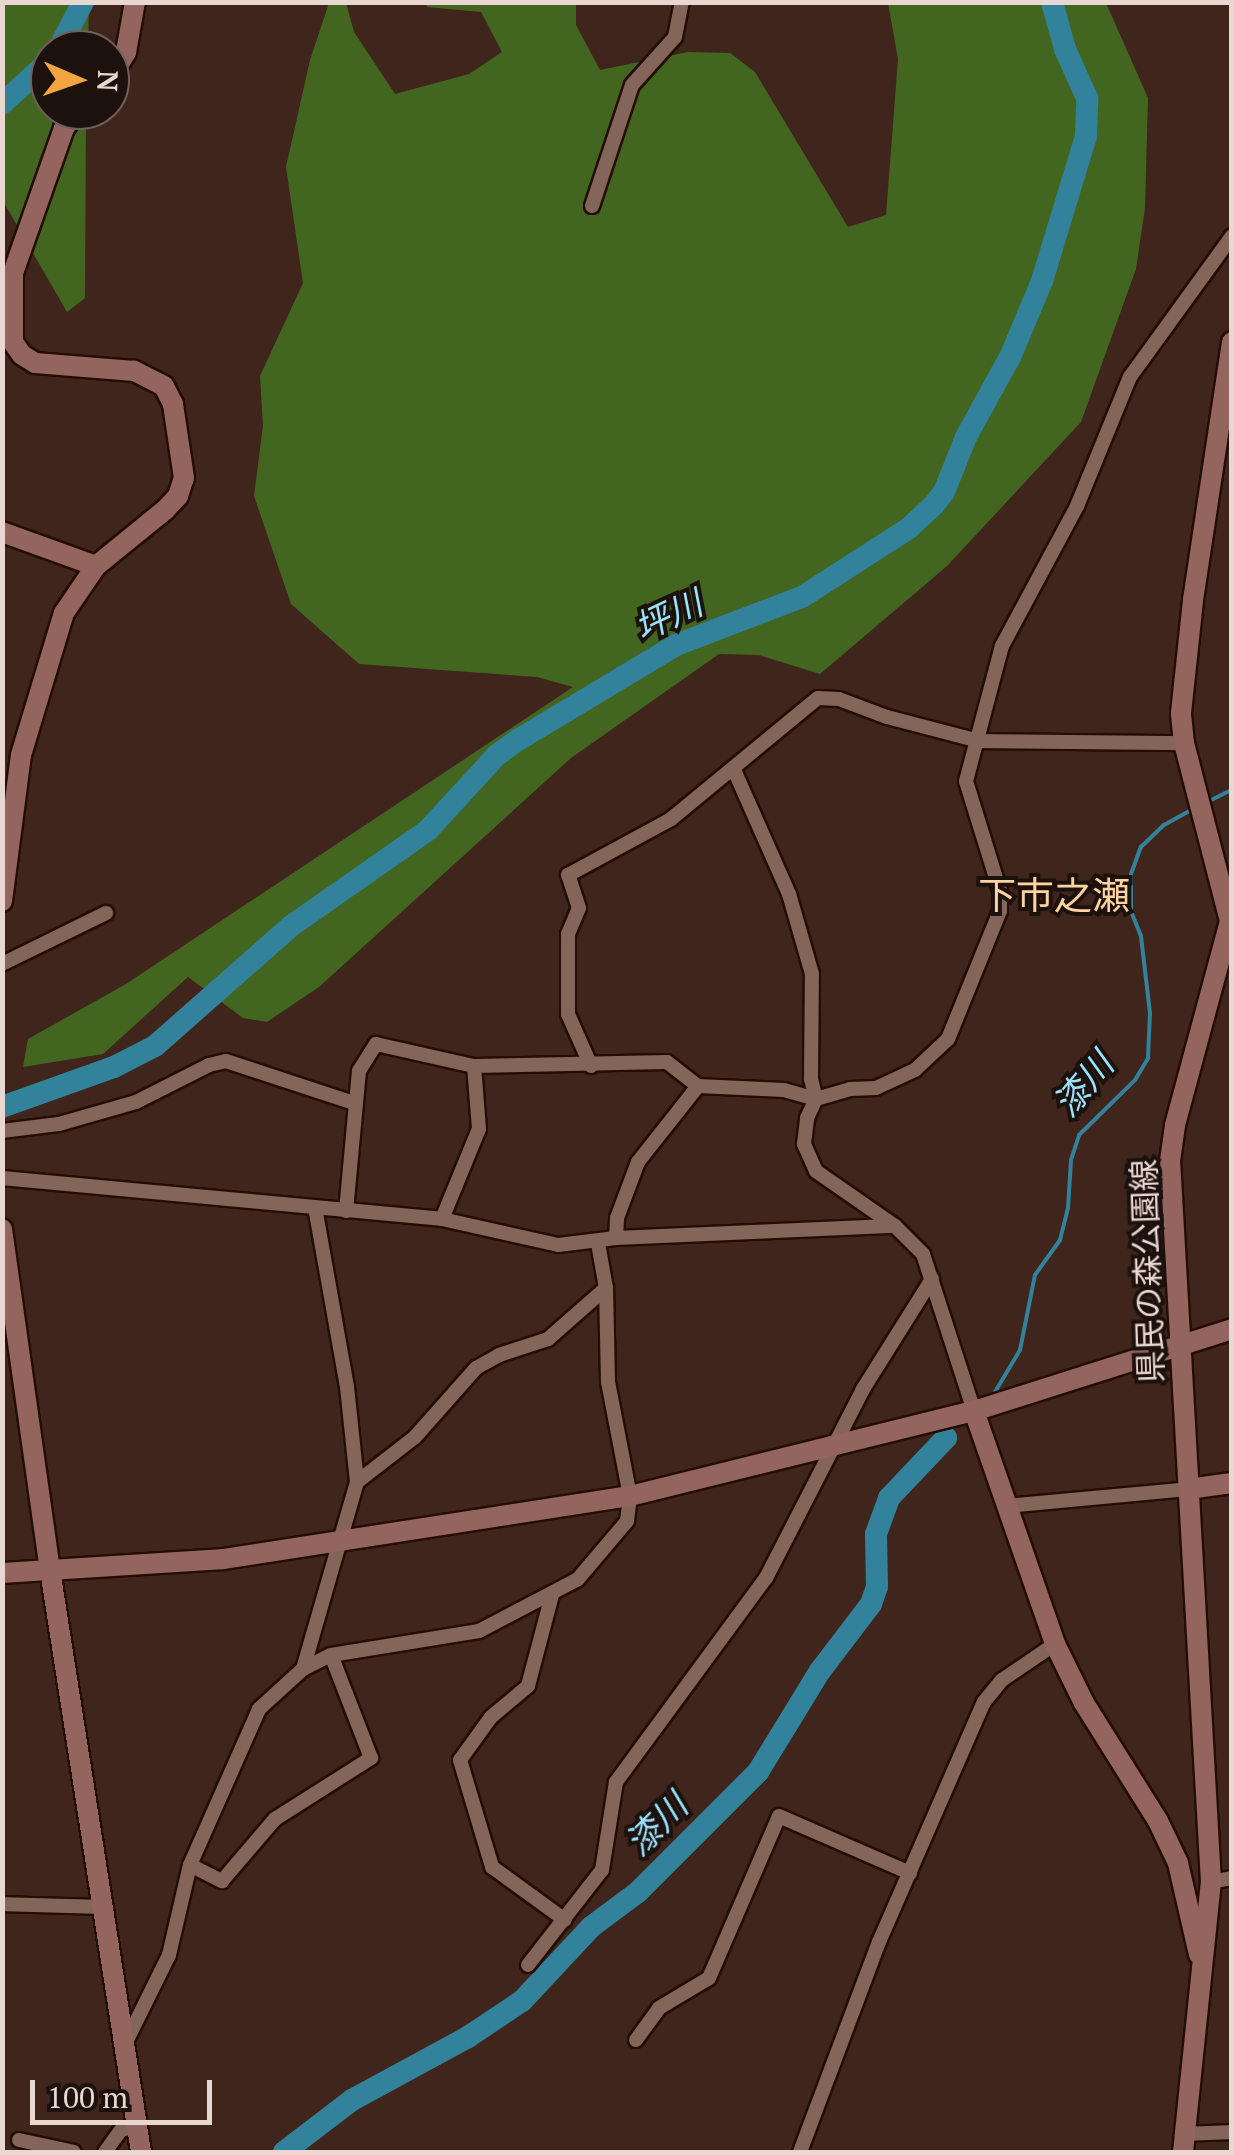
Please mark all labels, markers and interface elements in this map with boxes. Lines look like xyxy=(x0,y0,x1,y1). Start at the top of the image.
north arrow xyxy=(30,30,130,130)
text: N xyxy=(90,70,127,92)
water label: 坪川 xyxy=(627,581,709,649)
district label: 下市之瀬 xyxy=(978,873,1130,919)
water label: 漆川 xyxy=(1044,1044,1122,1124)
street label: 県民の森公園線 xyxy=(1124,1158,1170,1384)
water label: 漆川 xyxy=(616,1784,696,1864)
scale bar xyxy=(35,2060,218,2122)
text: 100 m xyxy=(47,2077,128,2117)

